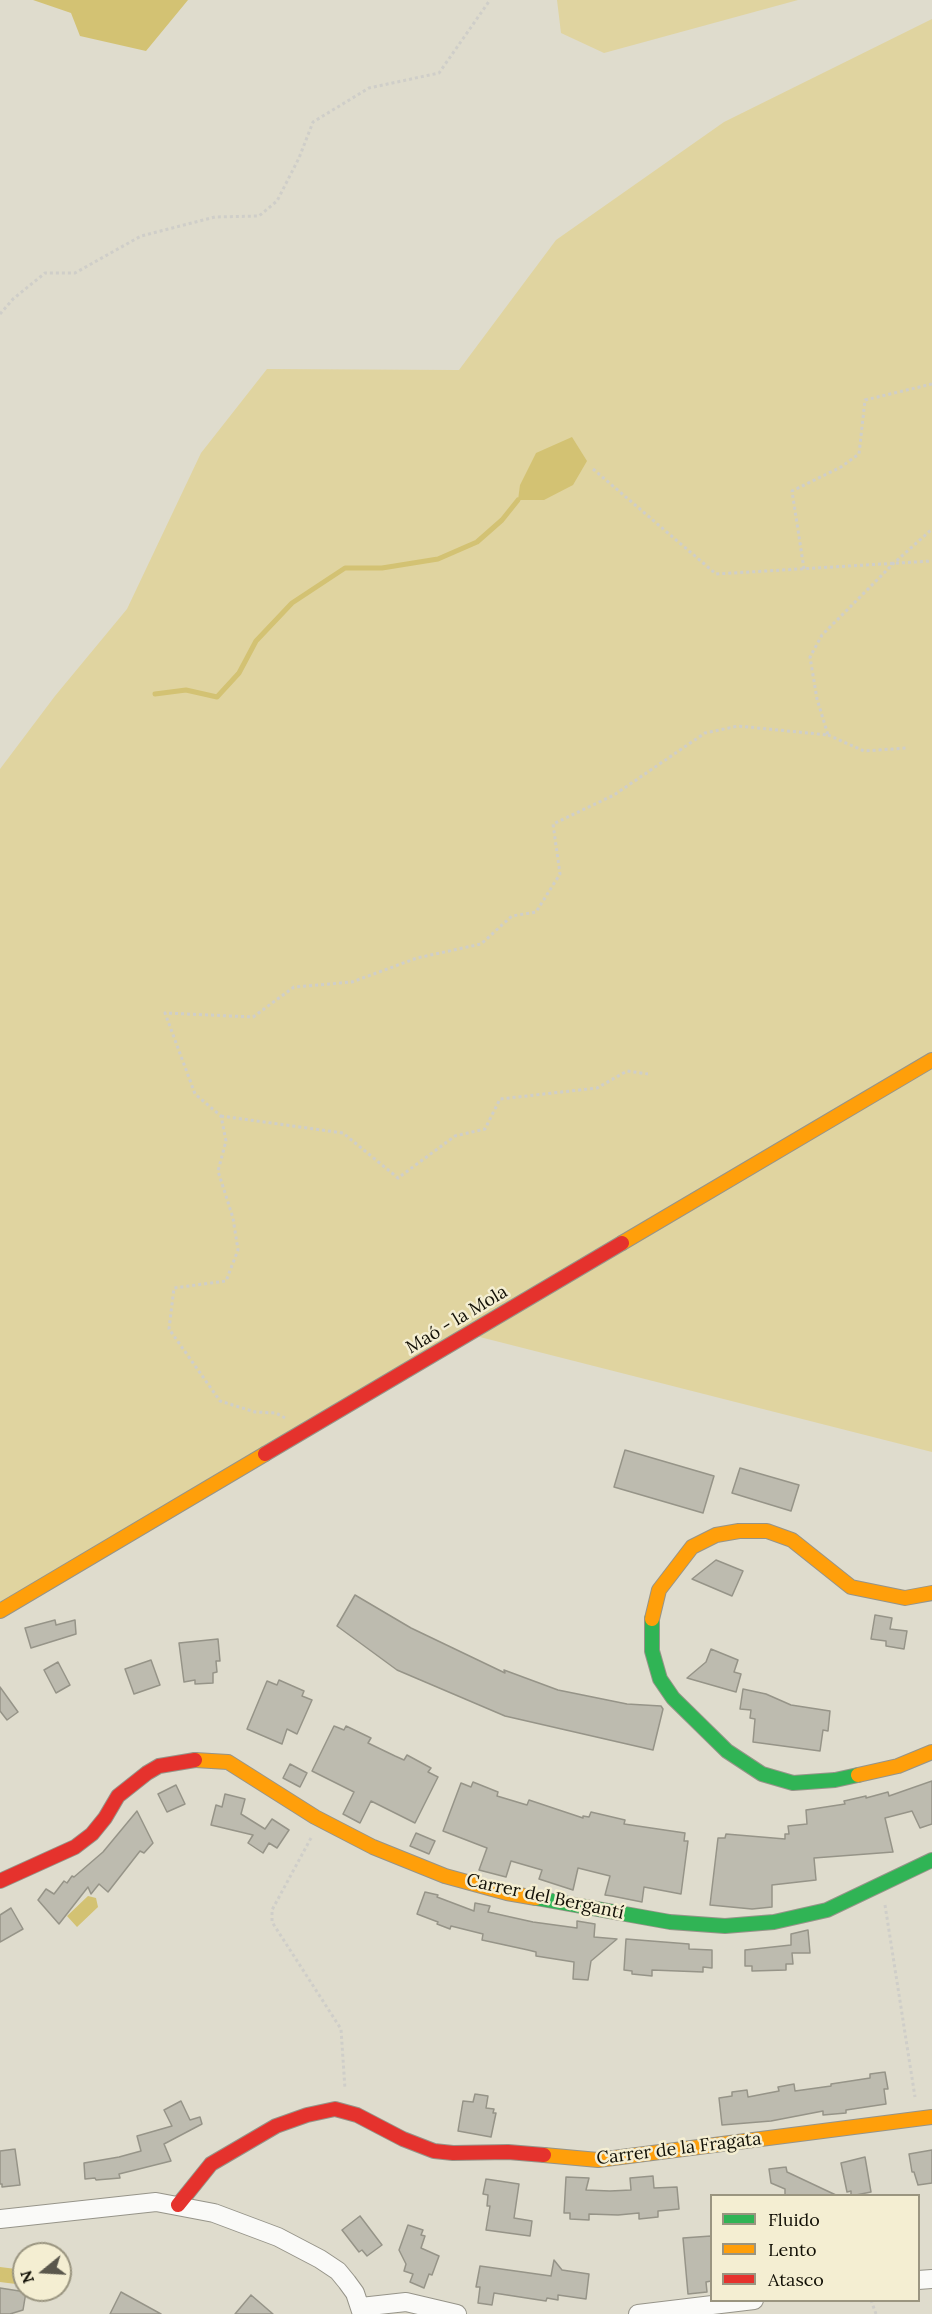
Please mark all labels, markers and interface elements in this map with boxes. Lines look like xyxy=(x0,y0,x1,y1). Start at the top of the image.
street label: Maó - la Mola xyxy=(402,1281,512,1359)
street label: Carrer del Bergantí xyxy=(464,1870,626,1924)
street label: Carrer de la Fragata xyxy=(595,2128,763,2170)
legend xyxy=(710,2194,920,2302)
text: Fluido xyxy=(768,2208,820,2231)
text: Lento xyxy=(768,2238,816,2261)
north arrow xyxy=(12,2242,72,2302)
text: N xyxy=(15,2268,38,2286)
text: Atasco xyxy=(768,2268,824,2291)

